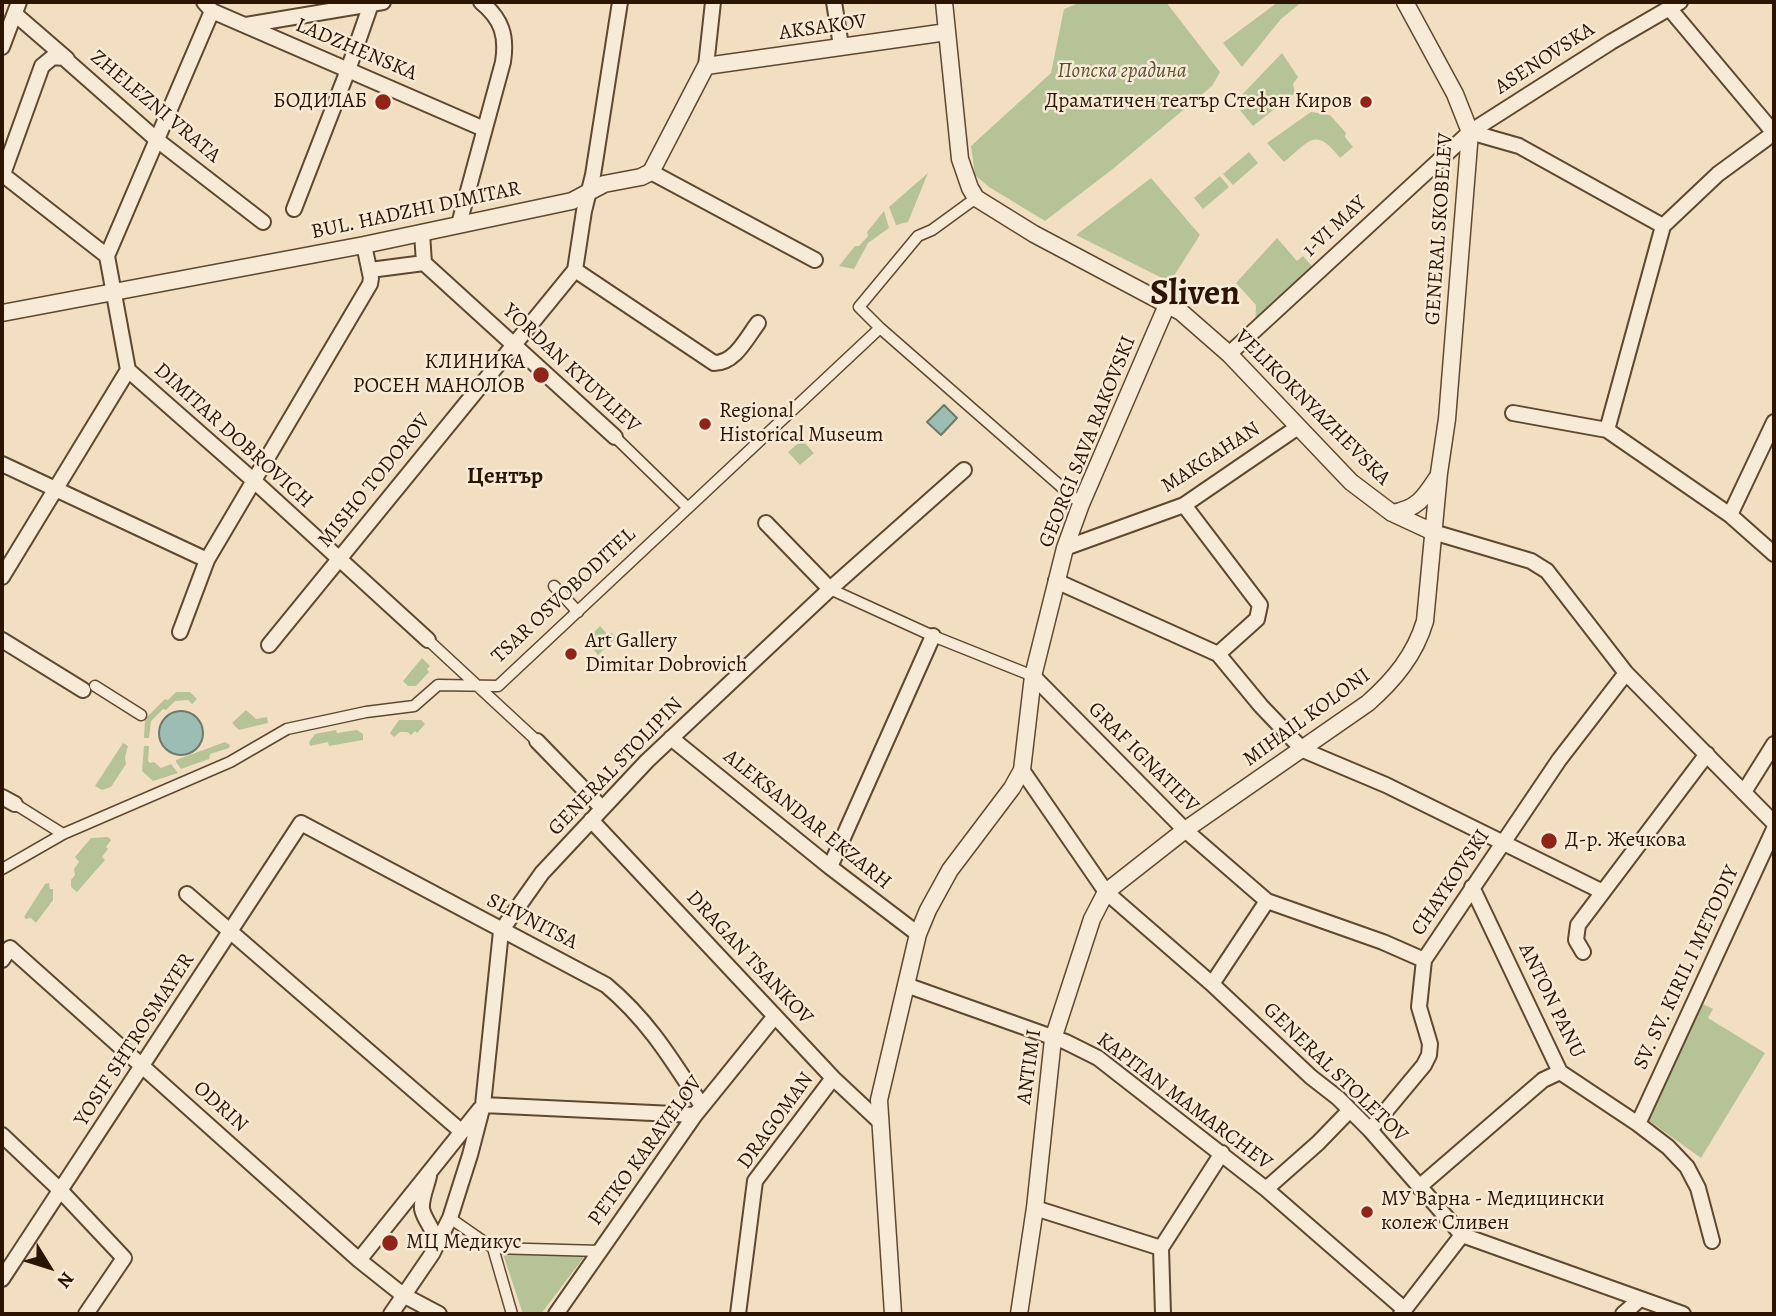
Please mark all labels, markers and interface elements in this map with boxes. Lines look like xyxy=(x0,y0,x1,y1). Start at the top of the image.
street label: AKSAKOV xyxy=(777,9,869,47)
street label: LADZHENSKA xyxy=(291,13,421,87)
street label: ASENOVSKA xyxy=(1491,18,1599,100)
street label: ZHELEZNI VRATA xyxy=(85,45,225,169)
park label: Попска градина xyxy=(1057,59,1187,85)
place label: БОДИЛАБ xyxy=(273,89,367,115)
place label: Драматичен театър Стефан Киров xyxy=(1045,89,1352,115)
marker: БОДИЛАБ xyxy=(373,92,393,112)
marker: Драматичен театър Стефан Киров xyxy=(1358,94,1374,110)
street label: GENERAL SKOBELEV xyxy=(1421,132,1459,326)
street label: BUL. HADZHI DIMITAR xyxy=(309,176,523,246)
street label: 1-VI MAY xyxy=(1298,191,1372,263)
district label: Sliven xyxy=(1150,274,1240,316)
street label: YORDAN KYUVLIEV xyxy=(497,299,645,439)
street label: VELIKOKNYAZHEVSKA xyxy=(1229,325,1395,491)
street label: GEORGI SAVA RAKOVSKI xyxy=(1034,333,1142,551)
place label: КЛИНИКА РОСЕН МАНОЛОВ xyxy=(353,350,525,400)
street label: DIMITAR DOBROVICH xyxy=(148,358,318,514)
marker: КЛИНИКА РОСЕН МАНОЛОВ xyxy=(531,365,551,385)
place label: Regional Historical Museum xyxy=(719,399,884,449)
street label: MISHO TODOROV xyxy=(313,409,437,553)
marker: Regional Historical Museum xyxy=(697,416,713,432)
street label: MAKGAHAN xyxy=(1157,417,1265,499)
district label: Център xyxy=(467,463,543,491)
street label: TSAR OSVOBODITEL xyxy=(487,523,641,669)
place label: Art Gallery Dimitar Dobrovich xyxy=(585,629,747,679)
marker: Art Gallery Dimitar Dobrovich xyxy=(563,646,579,662)
street label: MIHAIL KOLONI xyxy=(1239,663,1375,773)
street label: GENERAL STOLIPIN xyxy=(543,693,689,841)
street label: GRAF IGNATIEV xyxy=(1082,697,1204,819)
street label: ALEKSANDAR EKZARH xyxy=(718,744,896,896)
street label: CHAYKOVSKI xyxy=(1406,825,1496,941)
place label: Д-р. Жечкова xyxy=(1565,828,1686,854)
marker: Д-р. Жечкова xyxy=(1539,831,1559,851)
street label: SV. SV. KIRIL I METODIY xyxy=(1629,862,1745,1074)
street label: DRAGAN TSANKOV xyxy=(680,886,818,1030)
street label: SLIVNITSA xyxy=(482,888,582,956)
street label: ANTON PANU xyxy=(1512,939,1590,1063)
street label: YOSIF SHTROSMAYER xyxy=(70,949,200,1131)
street label: GENERAL STOLETOV xyxy=(1257,998,1413,1148)
street label: ANTIM I xyxy=(1012,1028,1048,1106)
street label: KAPITAN MAMARCHEV xyxy=(1091,1028,1277,1176)
street label: DRAGOMAN xyxy=(732,1068,820,1174)
street label: PETKO KARAVELOV xyxy=(583,1071,709,1231)
street label: ODRIN xyxy=(187,1076,253,1138)
place label: МУ Варна - Медицински колеж Сливен xyxy=(1381,1187,1605,1237)
marker: МУ Варна - Медицински колеж Сливен xyxy=(1359,1204,1375,1220)
place label: МЦ Медикус xyxy=(406,1230,522,1256)
north arrow xyxy=(14,1232,84,1302)
marker: МЦ Медикус xyxy=(380,1233,400,1253)
text: N xyxy=(51,1266,80,1293)

